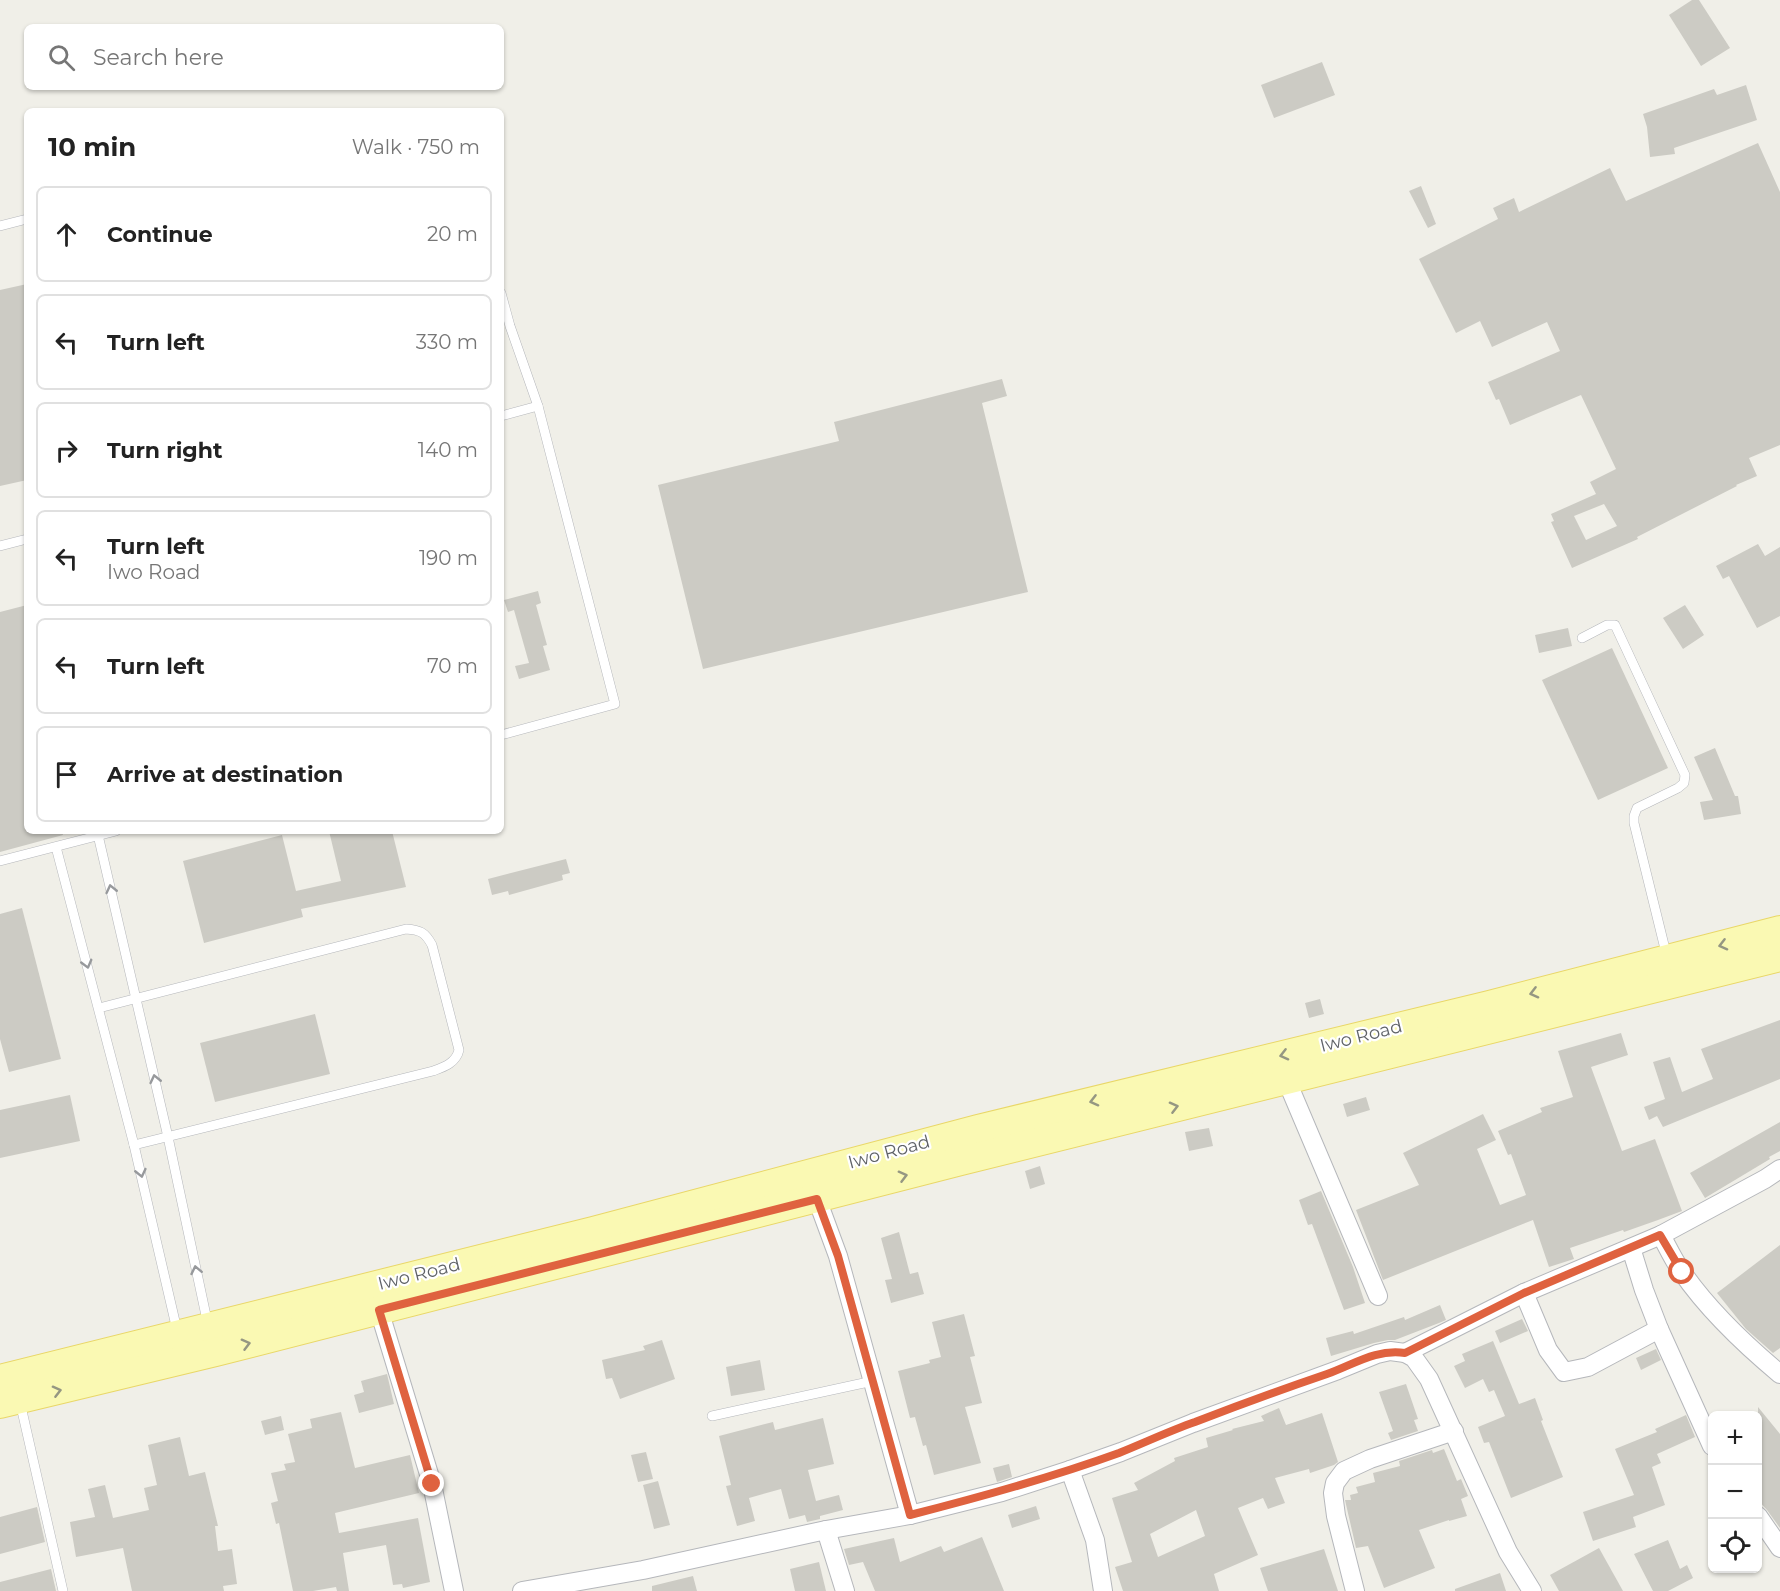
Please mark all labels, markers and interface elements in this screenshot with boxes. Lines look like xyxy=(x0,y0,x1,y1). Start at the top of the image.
search box xyxy=(24,24,504,90)
icon: search xyxy=(45,41,78,74)
text: Search here xyxy=(93,44,224,71)
text: 10 min xyxy=(48,131,136,163)
text: Walk · 750 m xyxy=(352,135,480,159)
icon: ahead xyxy=(50,218,83,251)
text: Continue xyxy=(107,221,213,248)
text: 20 m xyxy=(427,222,478,246)
icon: left xyxy=(50,326,83,359)
text: Turn left xyxy=(107,329,205,356)
text: 330 m xyxy=(416,330,478,354)
icon: right xyxy=(50,434,83,467)
text: Turn right xyxy=(107,437,222,464)
text: 140 m xyxy=(418,438,478,462)
text: Turn left xyxy=(107,533,205,560)
icon: left xyxy=(50,542,83,575)
text: 190 m xyxy=(419,546,478,570)
text: Iwo Road xyxy=(107,560,200,584)
icon: left xyxy=(50,650,83,683)
text: Turn left xyxy=(107,653,205,680)
text: 70 m xyxy=(427,654,478,678)
icon: arrive xyxy=(50,758,83,791)
text: Arrive at destination xyxy=(107,761,343,788)
one-way arrow xyxy=(105,885,118,895)
one-way arrow xyxy=(1719,937,1729,950)
one-way arrow xyxy=(80,958,92,969)
one-way arrow xyxy=(1530,986,1540,998)
street label: Iwo Road xyxy=(1318,1015,1404,1057)
one-way arrow xyxy=(1279,1047,1289,1060)
one-way arrow xyxy=(149,1075,162,1085)
one-way arrow xyxy=(1090,1093,1100,1106)
one-way arrow xyxy=(1168,1102,1178,1115)
street label: Iwo Road xyxy=(846,1130,932,1174)
one-way arrow xyxy=(133,1168,146,1178)
one-way arrow xyxy=(897,1171,908,1183)
street label: Iwo Road xyxy=(376,1253,462,1295)
route start xyxy=(1668,1258,1694,1284)
one-way arrow xyxy=(191,1265,204,1275)
one-way arrow xyxy=(240,1339,251,1351)
one-way arrow xyxy=(52,1385,62,1398)
map controls xyxy=(1708,1411,1762,1573)
button: + xyxy=(1708,1411,1762,1465)
button: − xyxy=(1708,1465,1762,1519)
route end xyxy=(418,1470,444,1496)
button: locate xyxy=(1708,1519,1762,1573)

